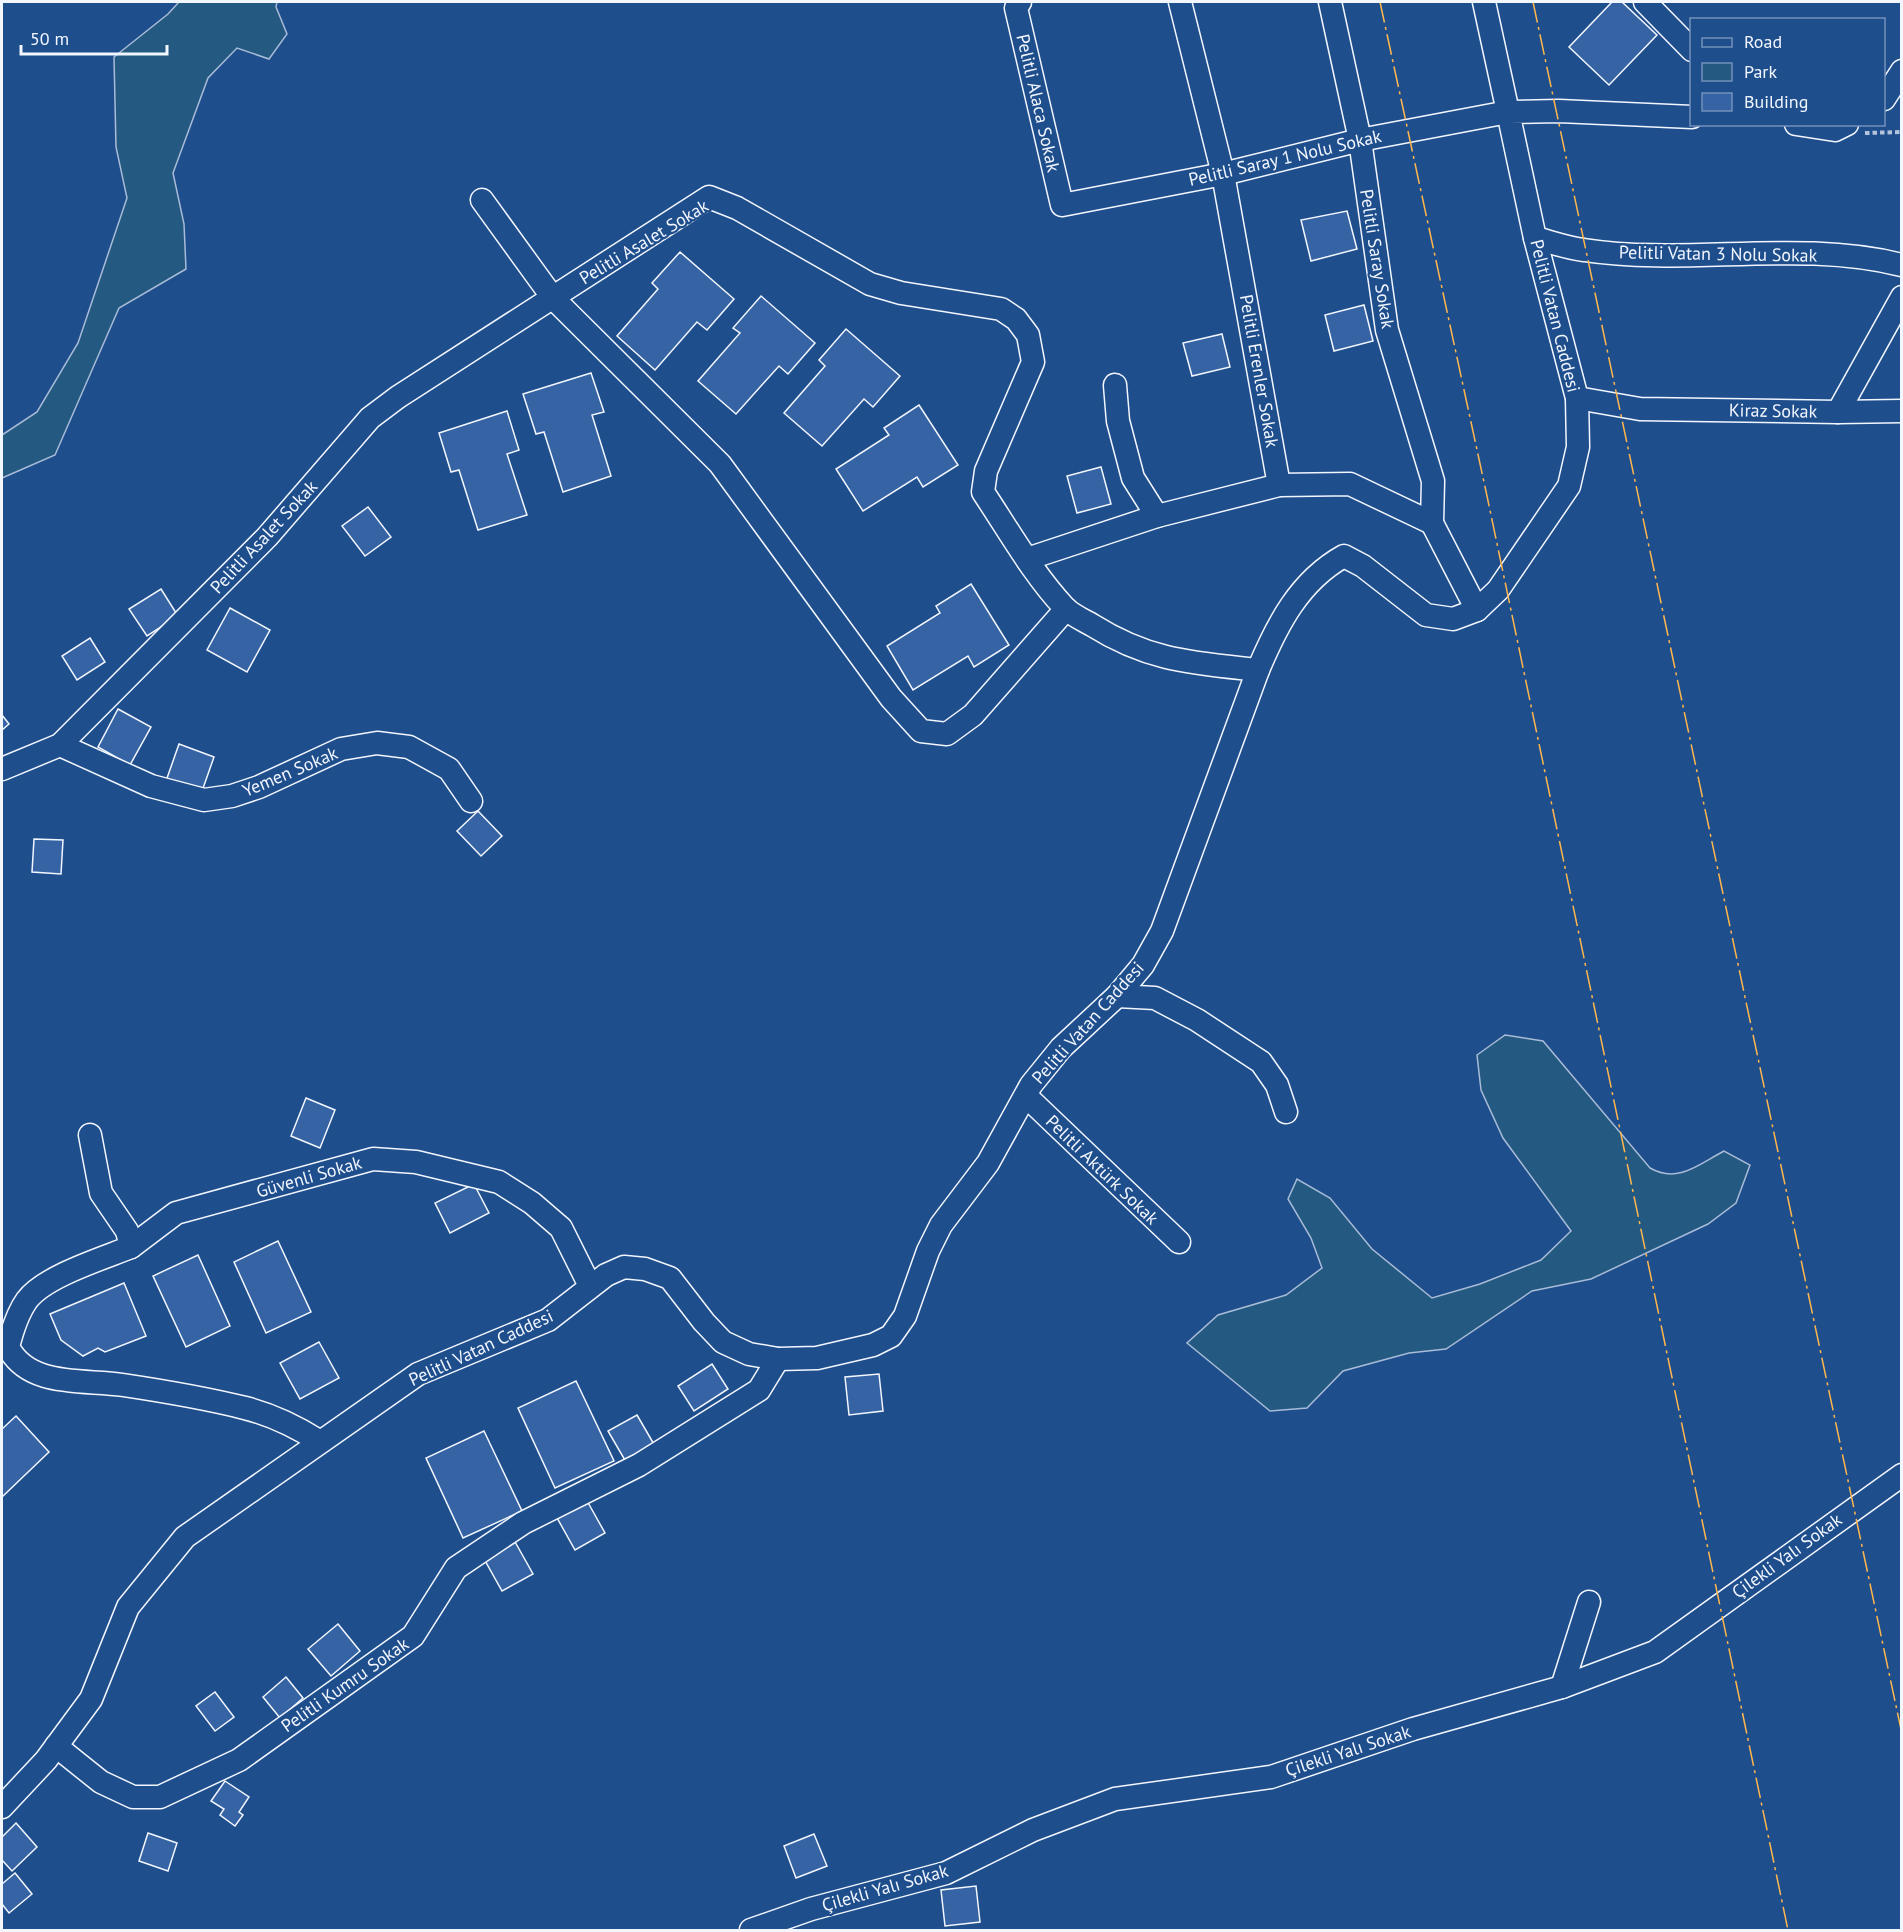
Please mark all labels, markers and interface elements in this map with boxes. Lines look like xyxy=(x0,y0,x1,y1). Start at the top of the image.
scale bar xyxy=(21,18,166,56)
legend xyxy=(1690,18,1885,126)
text: 50 m xyxy=(30,27,69,50)
text: Road xyxy=(1744,30,1782,53)
street label: Pelitli Alaca Sokak xyxy=(1011,32,1066,175)
text: Park xyxy=(1744,60,1777,83)
text: Building xyxy=(1744,90,1808,113)
street label: Pelitli Saray 1 Nolu Sokak xyxy=(1186,124,1384,191)
street label: Pelitli Saray Sokak xyxy=(1355,187,1400,331)
street label: Pelitli Asalet Sokak xyxy=(575,194,713,289)
street label: Pelitli Vatan Caddesi xyxy=(1525,237,1586,395)
street label: Pelitli Vatan 3 Nolu Sokak xyxy=(1619,240,1818,267)
street label: Pelitli Erenler Sokak xyxy=(1235,293,1284,450)
street label: Kiraz Sokak xyxy=(1729,398,1818,423)
street label: Pelitli Asalet Sokak xyxy=(205,475,322,598)
street label: Yemen Sokak xyxy=(239,741,341,802)
street label: Pelitli Vatan Caddesi xyxy=(1027,957,1149,1089)
street label: Pelitli Aktürk Sokak xyxy=(1041,1110,1164,1230)
street label: Güvenli Sokak xyxy=(254,1150,365,1203)
street label: Pelitli Vatan Caddesi xyxy=(405,1304,557,1391)
street label: Çilekli Yalı Sokak xyxy=(1727,1508,1847,1603)
street label: Pelitli Kumru Sokak xyxy=(277,1632,413,1737)
street label: Çilekli Yalı Sokak xyxy=(1282,1719,1414,1782)
street label: Çilekli Yalı Sokak xyxy=(819,1858,951,1917)

